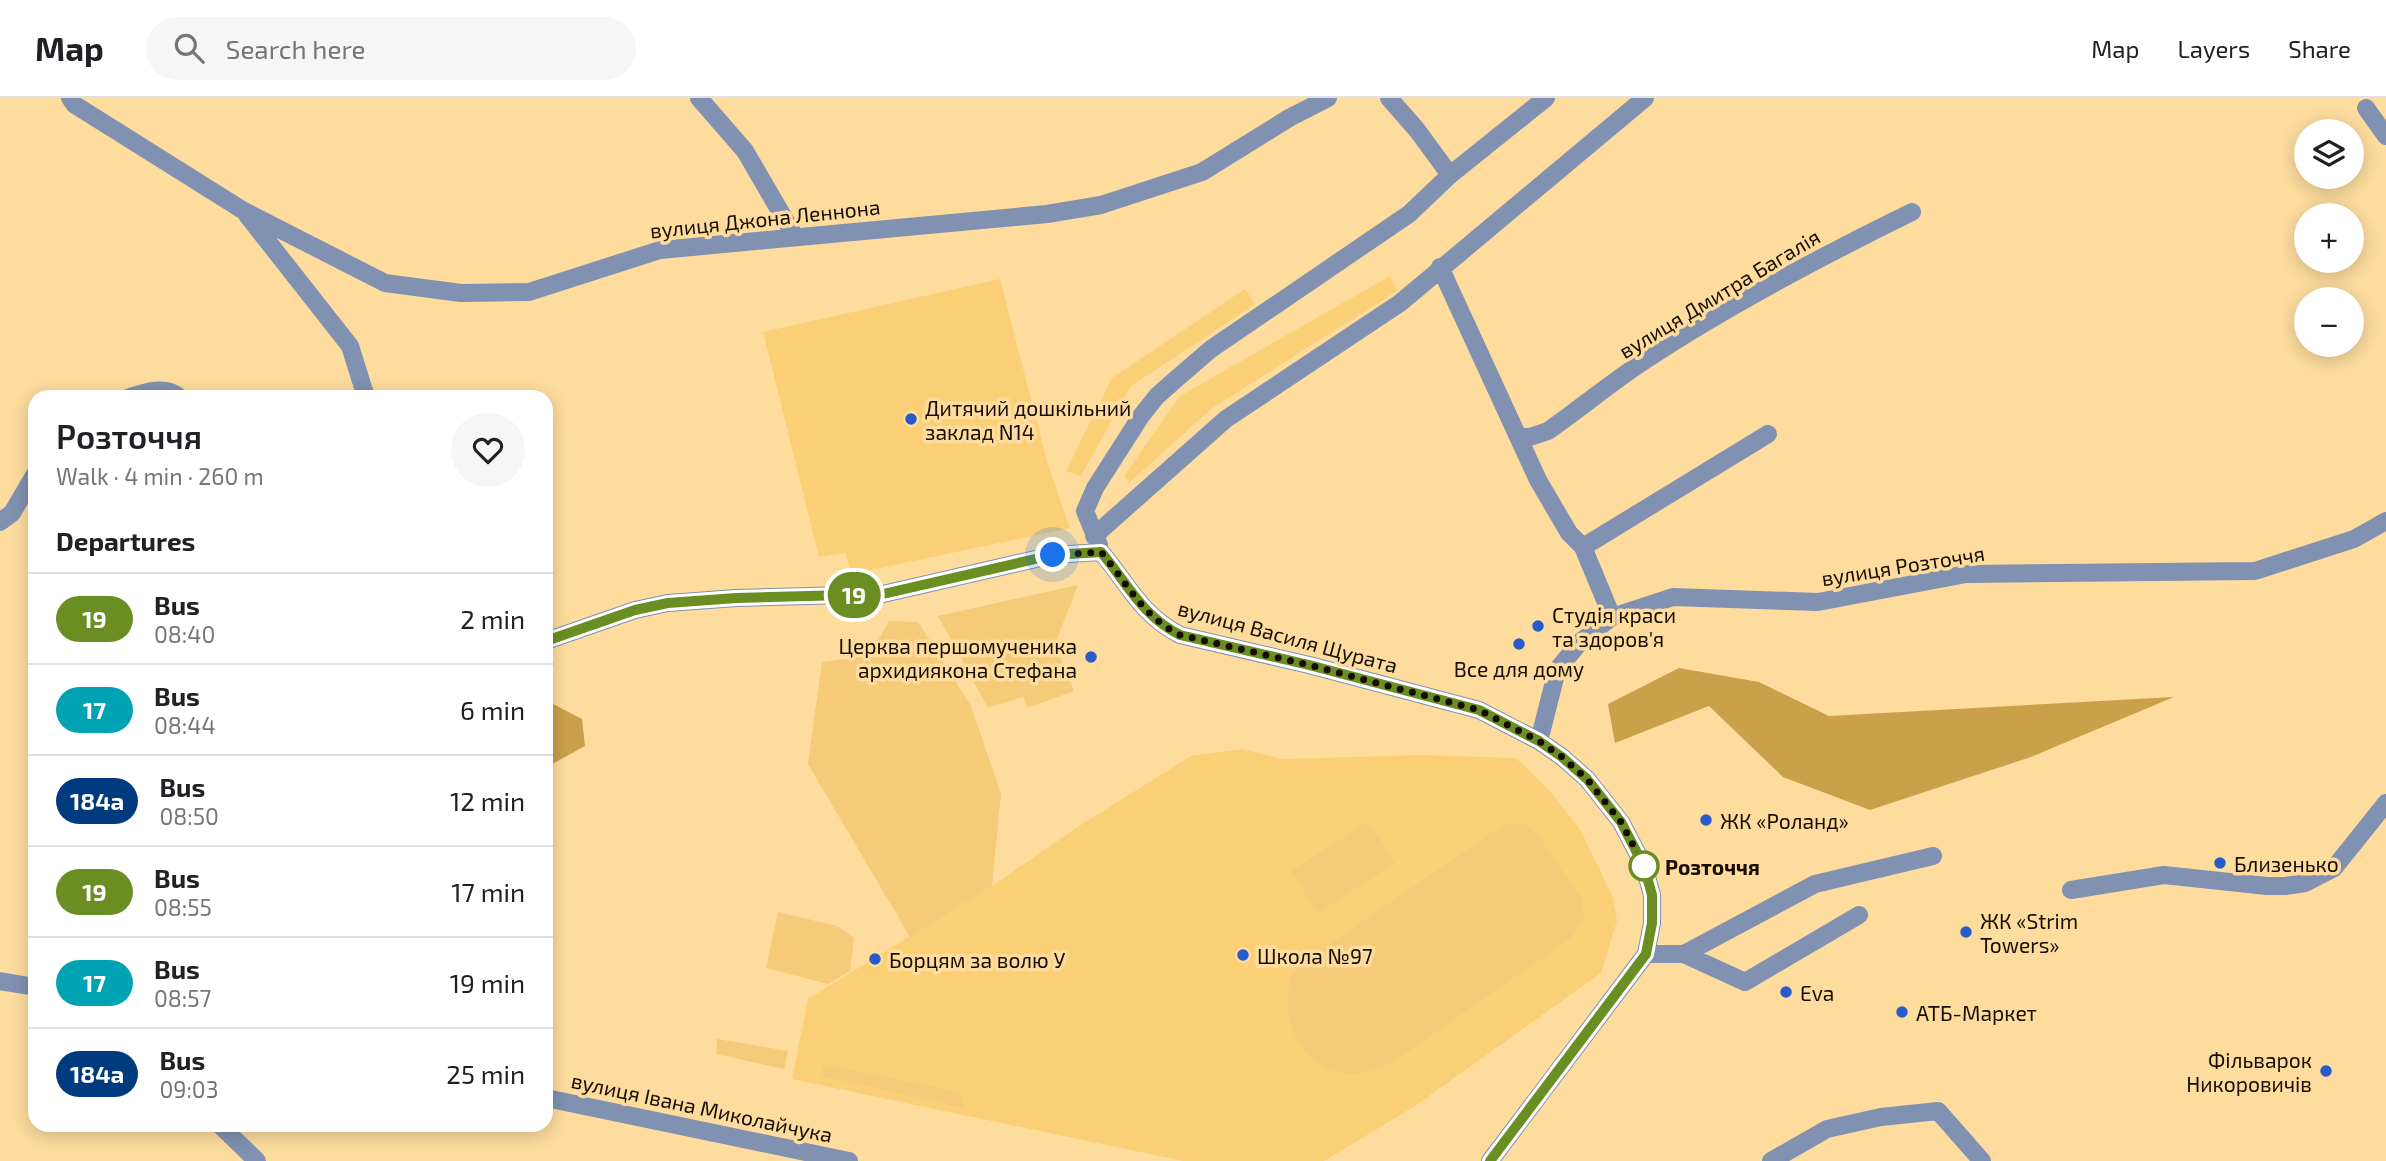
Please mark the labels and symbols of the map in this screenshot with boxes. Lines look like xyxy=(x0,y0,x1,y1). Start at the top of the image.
street label: вулиця Джона Леннона xyxy=(649,193,882,244)
street label: вулиця Дмитра Багалія xyxy=(1614,223,1825,364)
place label: Дитячий дошкільний заклад N14 xyxy=(925,395,1131,444)
marker: Дитячий дошкільний заклад N14 xyxy=(903,411,919,427)
your location xyxy=(1035,537,1070,572)
street label: вулиця Розточчя xyxy=(1820,540,1987,591)
line badge: 19 xyxy=(822,572,886,618)
street label: вулиця Василя Щурата xyxy=(1175,595,1401,678)
place label: Студія краси та здоров'я xyxy=(1552,602,1676,651)
marker: Студія краси та здоров'я xyxy=(1530,618,1546,634)
place label: Церква першомученика архидиякона Стефана xyxy=(838,633,1077,682)
marker: Все для дому xyxy=(1511,636,1527,652)
marker: Церква першомученика архидиякона Стефана xyxy=(1083,649,1099,665)
place label: Все для дому xyxy=(1454,656,1584,682)
place label: ЖК «Роланд» xyxy=(1720,808,1849,833)
marker: ЖК «Роланд» xyxy=(1698,812,1714,828)
marker: Розточчя xyxy=(1629,851,1659,881)
place label: Близенько xyxy=(2234,851,2339,876)
place label: Розточчя xyxy=(1665,854,1760,879)
marker: Близенько xyxy=(2212,855,2228,871)
place label: ЖК «Strim Towers» xyxy=(1980,908,2078,957)
marker: ЖК «Strim Towers» xyxy=(1958,924,1974,940)
place label: Школа №97 xyxy=(1257,943,1373,968)
place label: Борцям за волю У xyxy=(889,947,1065,972)
marker: Школа №97 xyxy=(1235,947,1251,963)
marker: Борцям за волю У xyxy=(867,951,883,967)
place label: Eva xyxy=(1800,980,1834,1005)
marker: Eva xyxy=(1778,984,1794,1000)
place label: АТБ-Маркет xyxy=(1916,1000,2037,1025)
marker: АТБ-Маркет xyxy=(1894,1004,1910,1020)
place label: Фільварок Никоровичів xyxy=(2186,1047,2312,1096)
marker: Фільварок Никоровичів xyxy=(2318,1063,2334,1079)
street label: вулиця Івана Миколайчука xyxy=(569,1067,835,1148)

